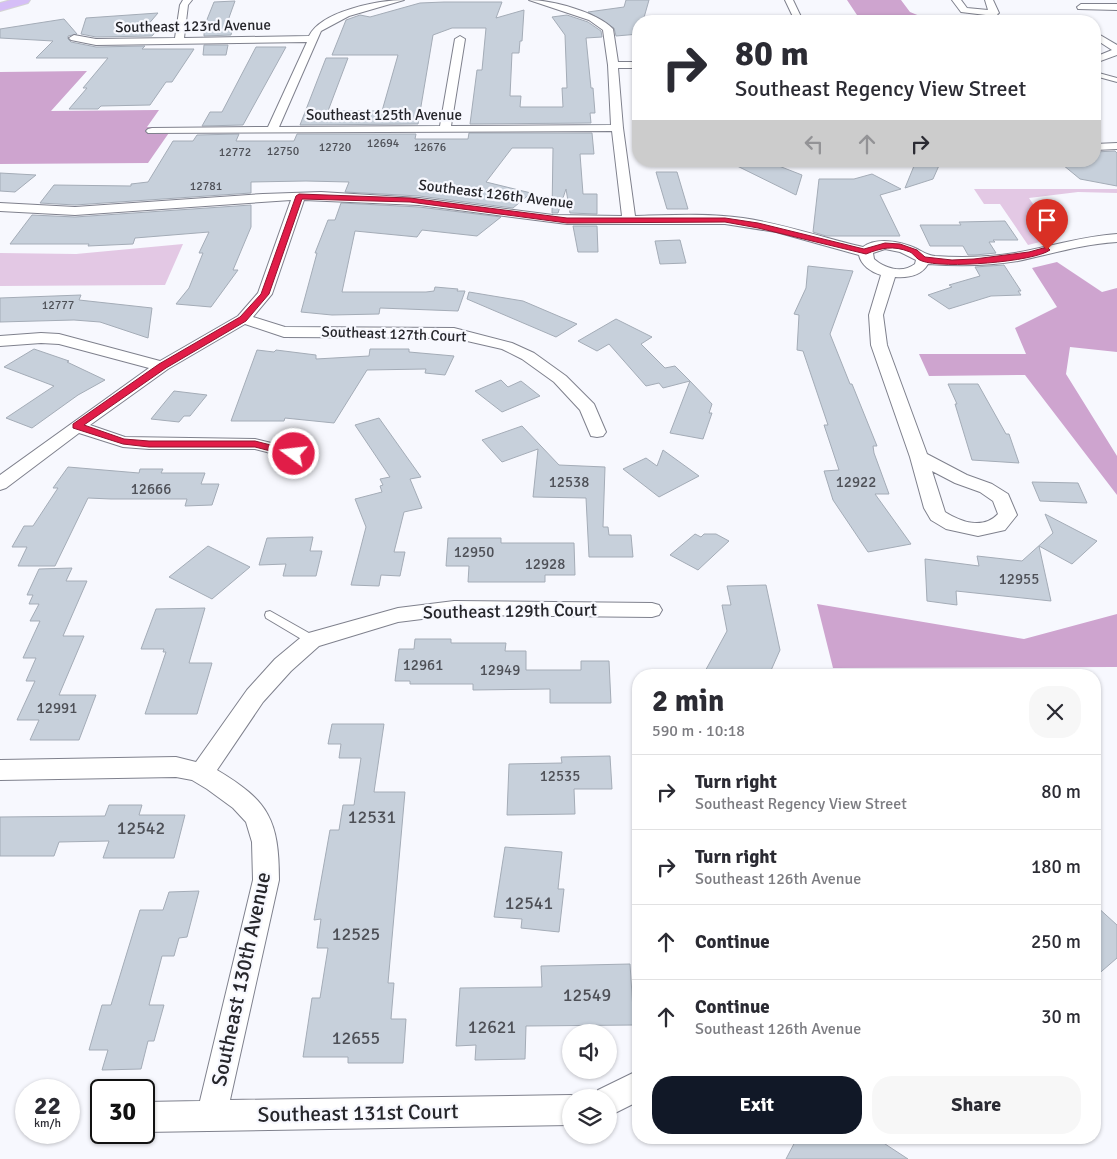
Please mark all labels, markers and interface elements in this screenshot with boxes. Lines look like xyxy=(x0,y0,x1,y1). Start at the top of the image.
street label: Southeast 123rd Avenue xyxy=(115,16,271,36)
text: 80 m xyxy=(735,32,809,75)
icon: right xyxy=(652,35,717,100)
text: Southeast Regency View Street xyxy=(735,75,1026,102)
street label: Southeast 125th Avenue xyxy=(306,106,462,124)
icon: left xyxy=(800,130,828,158)
icon: ahead xyxy=(853,130,881,158)
icon: right xyxy=(906,130,934,158)
house number: 12694 xyxy=(367,136,400,151)
house number: 12720 xyxy=(319,140,351,155)
house number: 12676 xyxy=(414,140,446,155)
house number: 12750 xyxy=(267,144,299,159)
house number: 12772 xyxy=(219,145,251,160)
street label: Southeast 126th Avenue xyxy=(418,176,574,212)
house number: 12781 xyxy=(190,179,222,194)
pin xyxy=(1026,199,1068,250)
icon: arrive xyxy=(1033,206,1061,234)
house number: 12777 xyxy=(42,298,74,313)
street label: Southeast 127th Court xyxy=(321,322,467,346)
position arrow xyxy=(267,427,319,479)
house number: 12538 xyxy=(549,473,589,491)
house number: 12922 xyxy=(836,473,876,491)
house number: 12666 xyxy=(131,480,171,498)
house number: 12950 xyxy=(454,543,494,561)
house number: 12928 xyxy=(525,555,565,573)
house number: 12955 xyxy=(999,570,1039,588)
street label: Southeast 129th Court xyxy=(423,598,597,624)
house number: 12961 xyxy=(403,656,443,674)
house number: 12949 xyxy=(480,661,520,679)
text: 2 min xyxy=(652,683,724,720)
button: close xyxy=(1029,686,1081,738)
house number: 12991 xyxy=(37,699,77,717)
text: 590 m · 10:18 xyxy=(652,721,745,741)
house number: 12535 xyxy=(540,767,580,785)
text: Turn right xyxy=(695,770,777,794)
icon: right xyxy=(652,778,680,806)
text: 80 m xyxy=(1041,780,1081,804)
text: Southeast Regency View Street xyxy=(695,794,907,814)
house number: 12531 xyxy=(348,806,396,828)
house number: 12542 xyxy=(117,817,165,839)
text: Turn right xyxy=(695,845,777,869)
icon: right xyxy=(652,853,680,881)
text: 180 m xyxy=(1031,855,1081,879)
text: Southeast 126th Avenue xyxy=(695,869,861,889)
street label: Southeast 130th Avenue xyxy=(206,870,276,1088)
house number: 12541 xyxy=(505,892,553,914)
house number: 12525 xyxy=(332,923,380,945)
icon: ahead xyxy=(652,928,680,956)
text: Continue xyxy=(695,930,770,954)
text: 250 m xyxy=(1031,930,1081,954)
house number: 12549 xyxy=(563,984,611,1006)
text: Continue xyxy=(695,995,770,1019)
icon: ahead xyxy=(652,1003,680,1031)
text: 30 m xyxy=(1041,1005,1081,1029)
house number: 12621 xyxy=(468,1016,516,1038)
text: Southeast 126th Avenue xyxy=(695,1019,861,1039)
map controls xyxy=(562,1024,617,1144)
button: sound xyxy=(562,1024,617,1079)
house number: 12655 xyxy=(332,1027,380,1049)
button: Exit xyxy=(652,1076,862,1134)
button: Share xyxy=(872,1076,1081,1134)
speed limit sign: 30 xyxy=(90,1079,155,1144)
button: layers xyxy=(562,1089,617,1144)
text: 22 xyxy=(34,1090,61,1121)
street label: Southeast 131st Court xyxy=(257,1098,459,1128)
text: km/h xyxy=(34,1116,61,1131)

